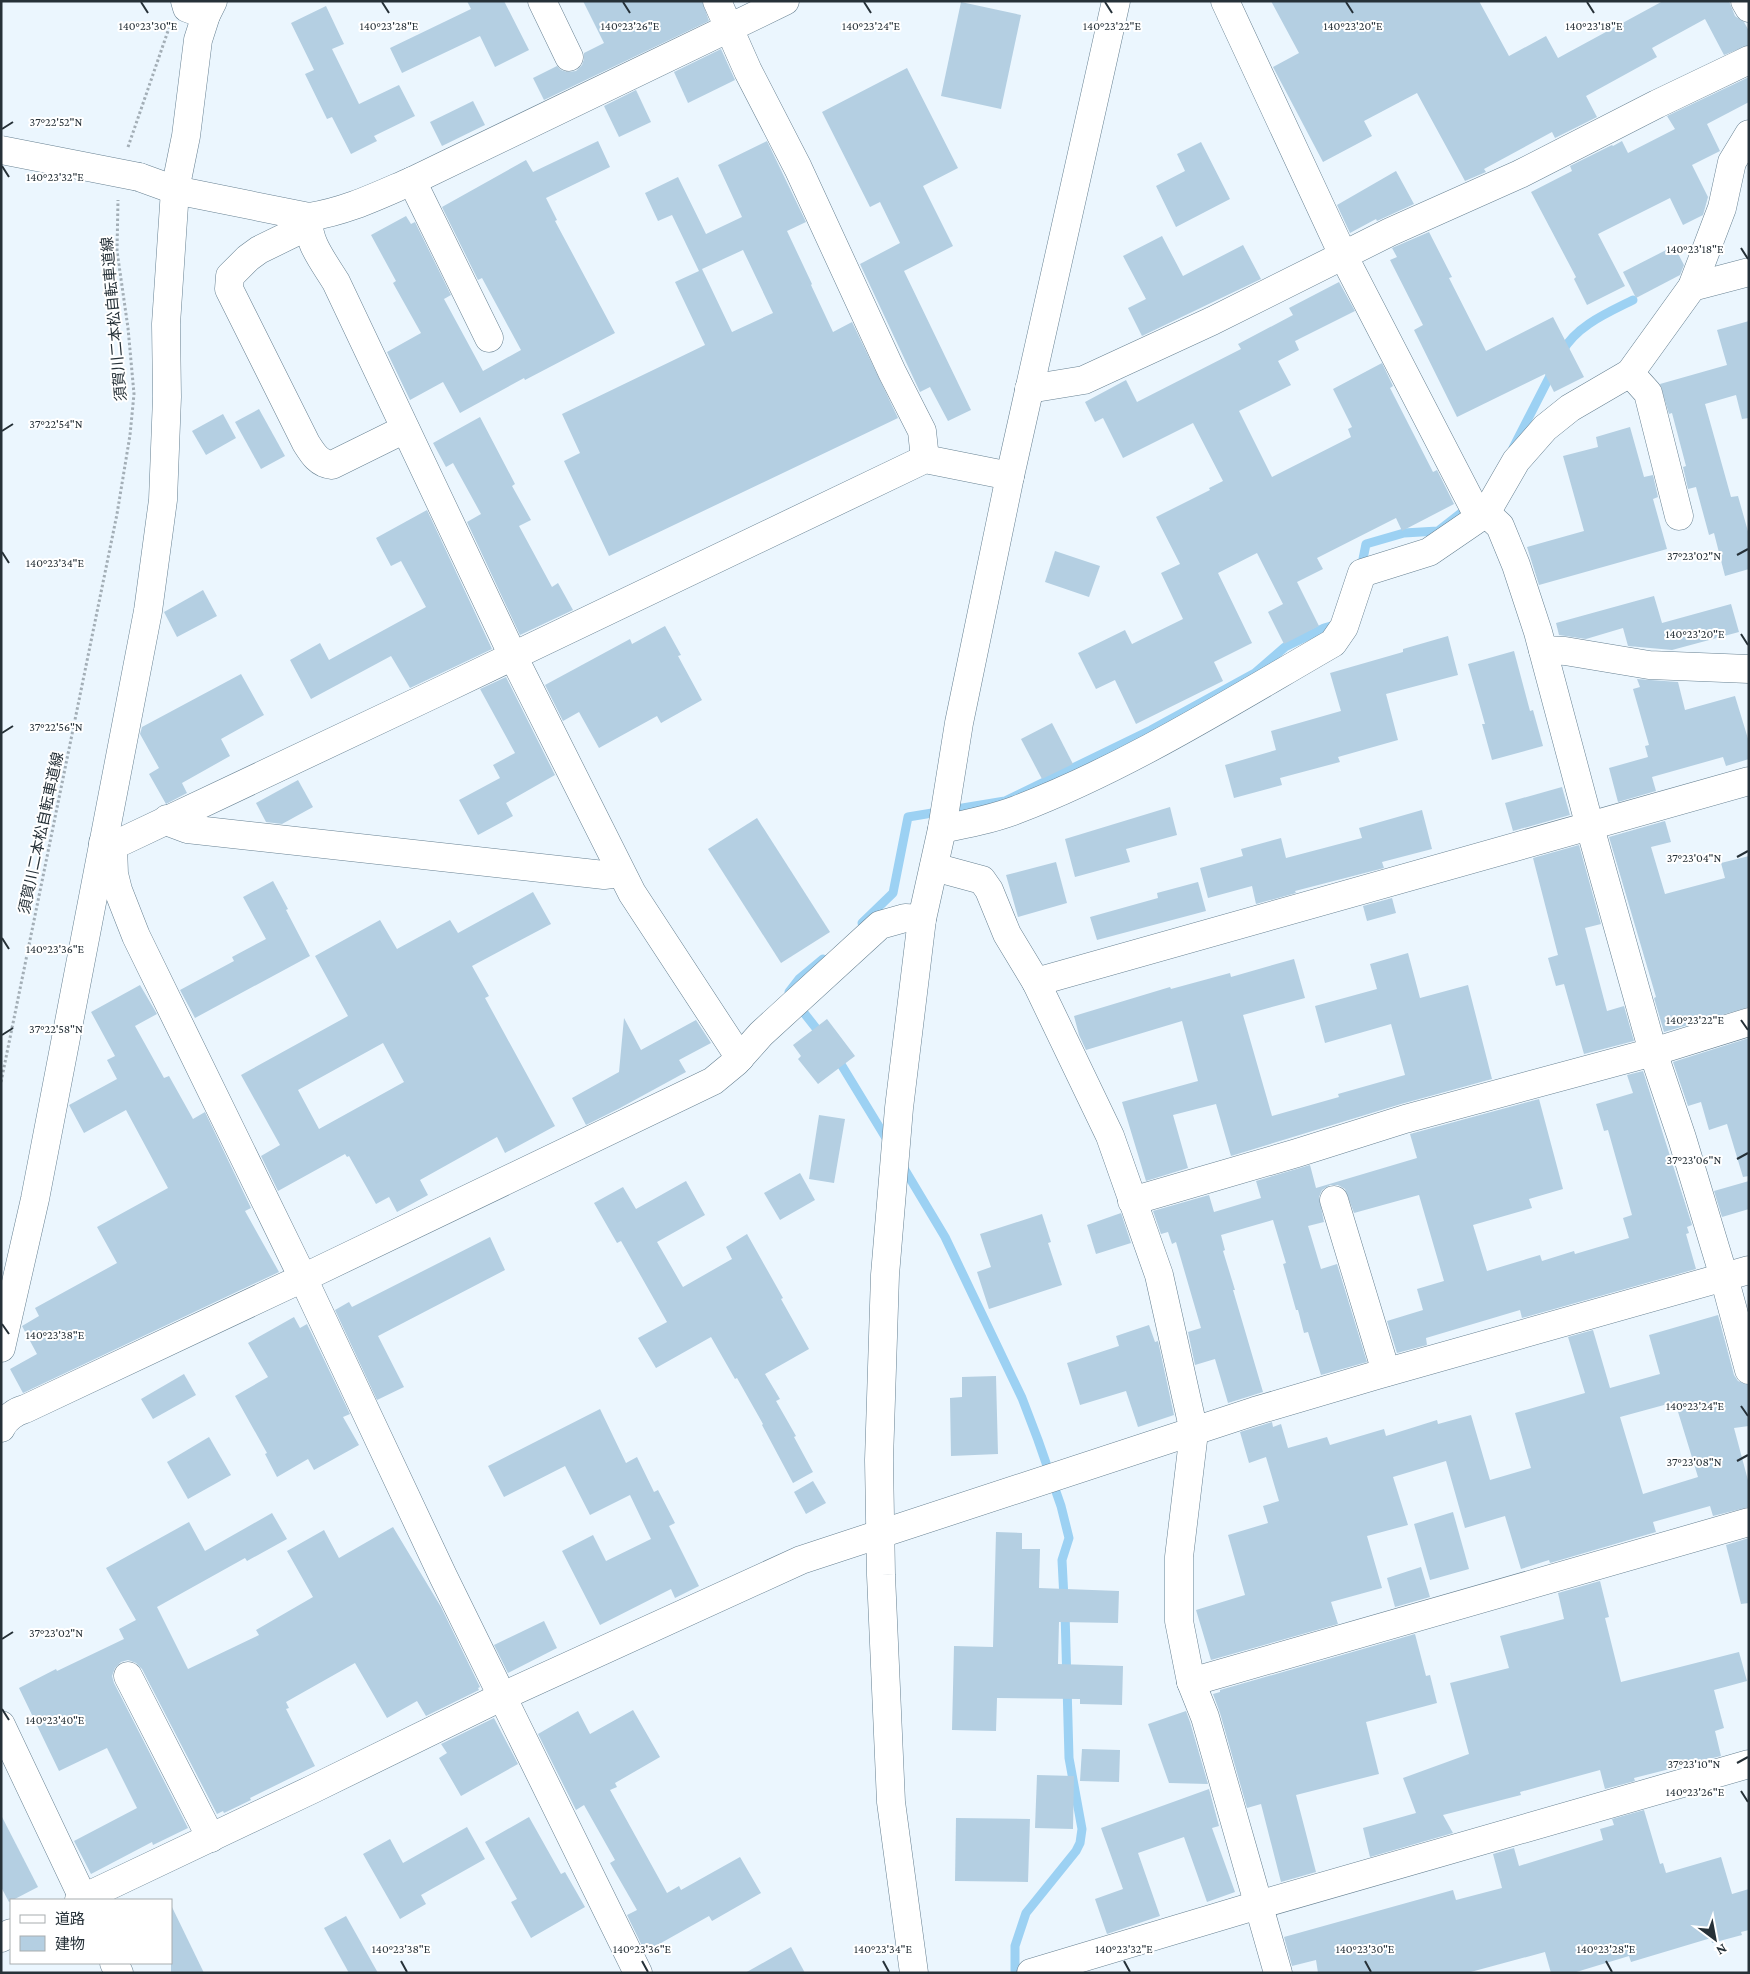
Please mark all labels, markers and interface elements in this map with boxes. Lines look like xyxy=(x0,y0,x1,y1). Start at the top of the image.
text: 140°23'30"E xyxy=(119,19,178,33)
text: 140°23'28"E xyxy=(360,19,419,33)
text: 140°23'26"E xyxy=(601,19,660,33)
text: 140°23'24"E xyxy=(842,19,901,33)
text: 140°23'22"E xyxy=(1083,19,1141,33)
text: 140°23'20"E xyxy=(1324,19,1383,33)
text: 140°23'18"E xyxy=(1565,19,1623,33)
text: 37°22'52"N xyxy=(30,115,82,129)
text: 140°23'32"E xyxy=(26,170,84,184)
street label: 須賀川二本松自転車道線 xyxy=(99,236,129,402)
text: 140°23'18"E xyxy=(1666,242,1724,256)
text: 37°22'54"N xyxy=(29,417,83,431)
text: 37°23'02"N xyxy=(1667,549,1721,563)
text: 140°23'34"E xyxy=(26,556,84,570)
text: 140°23'20"E xyxy=(1666,627,1725,641)
text: 37°22'56"N xyxy=(29,720,83,734)
street label: 須賀川二本松自転車道線 xyxy=(16,751,66,915)
text: 37°23'04"N xyxy=(1667,851,1721,865)
text: 140°23'36"E xyxy=(26,942,85,956)
text: 140°23'22"E xyxy=(1666,1013,1724,1027)
text: 37°22'58"N xyxy=(29,1022,83,1036)
text: 37°23'06"N xyxy=(1667,1153,1721,1167)
text: 140°23'38"E xyxy=(26,1328,85,1342)
text: 140°23'24"E xyxy=(1666,1399,1725,1413)
text: 37°23'08"N xyxy=(1666,1455,1722,1469)
text: 37°23'02"N xyxy=(29,1626,83,1640)
text: 140°23'40"E xyxy=(26,1713,85,1727)
text: 37°23'10"N xyxy=(1668,1757,1721,1771)
text: 140°23'26"E xyxy=(1666,1785,1725,1799)
legend xyxy=(10,1899,172,1964)
text: 道路 xyxy=(55,1911,85,1927)
north arrow xyxy=(1690,1914,1740,1964)
text: 建物 xyxy=(55,1936,85,1952)
text: N xyxy=(1713,1941,1730,1960)
text: 140°23'38"E xyxy=(372,1942,431,1956)
text: 140°23'36"E xyxy=(613,1942,672,1956)
text: 140°23'34"E xyxy=(854,1942,912,1956)
text: 140°23'32"E xyxy=(1095,1942,1153,1956)
text: 140°23'30"E xyxy=(1336,1942,1395,1956)
text: 140°23'28"E xyxy=(1577,1942,1636,1956)

